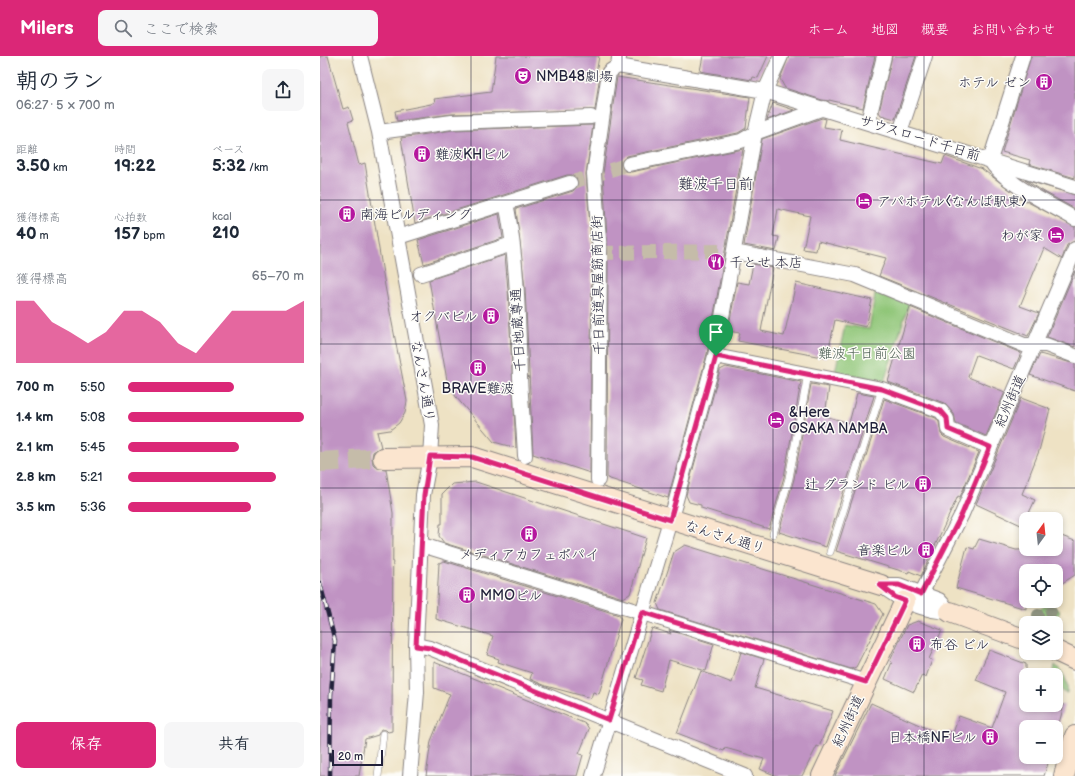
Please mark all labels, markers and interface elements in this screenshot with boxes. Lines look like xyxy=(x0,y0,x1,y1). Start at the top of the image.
search box xyxy=(98,10,378,46)
text: Milers xyxy=(20,17,74,40)
icon: search xyxy=(112,17,134,39)
text: ここで検索 xyxy=(144,20,219,39)
text: ホーム xyxy=(808,21,849,38)
text: 地図 xyxy=(871,21,899,38)
text: 概要 xyxy=(921,21,949,38)
text: お問い合わせ xyxy=(971,21,1055,38)
theatre icon: NMB48劇場 xyxy=(513,66,533,86)
text: 朝のラン xyxy=(16,68,104,95)
place label: NMB48劇場 xyxy=(536,68,613,85)
button: share xyxy=(262,69,304,111)
building icon: ホテル ゼン xyxy=(1034,72,1054,92)
place label: ホテル ゼン xyxy=(958,74,1031,91)
text: 06:27 · 5 × 700 m xyxy=(16,97,115,113)
street label: サウスロード千日前 xyxy=(858,112,982,164)
text: 距離 xyxy=(16,143,38,156)
text: 時間 xyxy=(114,143,136,156)
text: ペース xyxy=(212,143,244,156)
building icon: 難波KHビル xyxy=(412,144,432,164)
place label: 難波KHビル xyxy=(435,146,510,163)
text: 3.50 xyxy=(16,156,50,176)
text: 19:22 xyxy=(114,156,156,176)
text: 5:32 xyxy=(212,156,246,176)
text: km xyxy=(50,161,68,174)
text: /km xyxy=(246,161,268,174)
district label: 難波千日前 xyxy=(678,175,754,194)
hotel icon: アパホテル〈なんば駅東〉 xyxy=(854,191,874,211)
place label: アパホテル〈なんば駅東〉 xyxy=(877,193,1027,210)
building icon: 南海ビルディング xyxy=(337,204,357,224)
place label: 南海ビルディング xyxy=(360,206,472,223)
text: kcal xyxy=(212,210,232,223)
text: 獲得標高 xyxy=(16,211,60,224)
text: 心拍数 xyxy=(114,211,147,224)
street label: 千日前道具屋筋商店街 xyxy=(588,215,608,355)
text: 210 xyxy=(212,223,240,243)
text: 40 xyxy=(16,224,37,244)
text: 157 xyxy=(114,224,140,244)
hotel icon: わが家 xyxy=(1046,225,1066,245)
place label: わが家 xyxy=(1001,227,1043,244)
text: m xyxy=(37,229,49,242)
text: bpm xyxy=(140,229,165,242)
restaurant icon: 千とせ 本店 xyxy=(706,252,726,272)
place label: 千とせ 本店 xyxy=(729,254,803,271)
text: 65–70 m xyxy=(252,268,304,284)
text: 獲得標高 xyxy=(16,271,68,287)
street label: 千日地蔵尊通 xyxy=(507,288,529,372)
building icon: オクバビル xyxy=(481,306,501,326)
place label: オクバビル xyxy=(409,308,478,325)
pin xyxy=(699,315,733,356)
icon: arrive xyxy=(705,321,727,343)
street label: なんさん通り xyxy=(407,339,439,423)
park label: 難波千日前公園 xyxy=(818,345,916,362)
building icon: BRAVE難波 xyxy=(468,358,488,378)
street label: 紀州街道 xyxy=(991,372,1029,430)
text: 700 m xyxy=(16,379,54,395)
text: 5:50 xyxy=(80,379,105,395)
place label: BRAVE難波 xyxy=(442,380,514,397)
place label: &Here OSAKA NAMBA xyxy=(789,404,888,437)
text: 1.4 km xyxy=(16,409,53,425)
text: 5:08 xyxy=(80,409,105,425)
hotel icon: &Here OSAKA NAMBA xyxy=(766,410,786,430)
text: 2.1 km xyxy=(16,439,54,455)
text: 5:45 xyxy=(80,439,105,455)
text: 2.8 km xyxy=(16,469,56,485)
text: 5:21 xyxy=(80,469,103,485)
building icon: 辻 グランド ビル xyxy=(913,474,933,494)
place label: 辻 グランド ビル xyxy=(805,476,910,493)
text: 3.5 km xyxy=(16,499,55,515)
text: 5:36 xyxy=(80,499,106,515)
north arrow xyxy=(1019,512,1063,556)
map controls xyxy=(1019,512,1063,764)
street label: なんさん通り xyxy=(683,517,767,557)
building icon: メディアカフェポパイ xyxy=(519,524,539,544)
building icon: 音楽ビル xyxy=(916,540,936,560)
place label: 音楽ビル xyxy=(857,542,913,559)
place label: メディアカフェポパイ xyxy=(459,546,599,563)
button: locate xyxy=(1019,564,1063,608)
building icon: MMOビル xyxy=(457,585,477,605)
place label: MMOビル xyxy=(480,587,543,604)
button: layers xyxy=(1019,616,1063,660)
building icon: 布谷 ビル xyxy=(907,634,927,654)
place label: 布谷 ビル xyxy=(930,636,990,653)
button: + xyxy=(1019,668,1063,712)
street label: 紀州街道 xyxy=(828,692,868,750)
button: − xyxy=(1019,720,1063,764)
button: 保存 xyxy=(16,722,156,768)
button: 共有 xyxy=(164,722,304,768)
building icon: 日本橋NFビル xyxy=(980,727,1000,747)
place label: 日本橋NFビル xyxy=(888,729,977,746)
scale bar xyxy=(332,748,383,767)
text: 20 m xyxy=(338,750,363,763)

